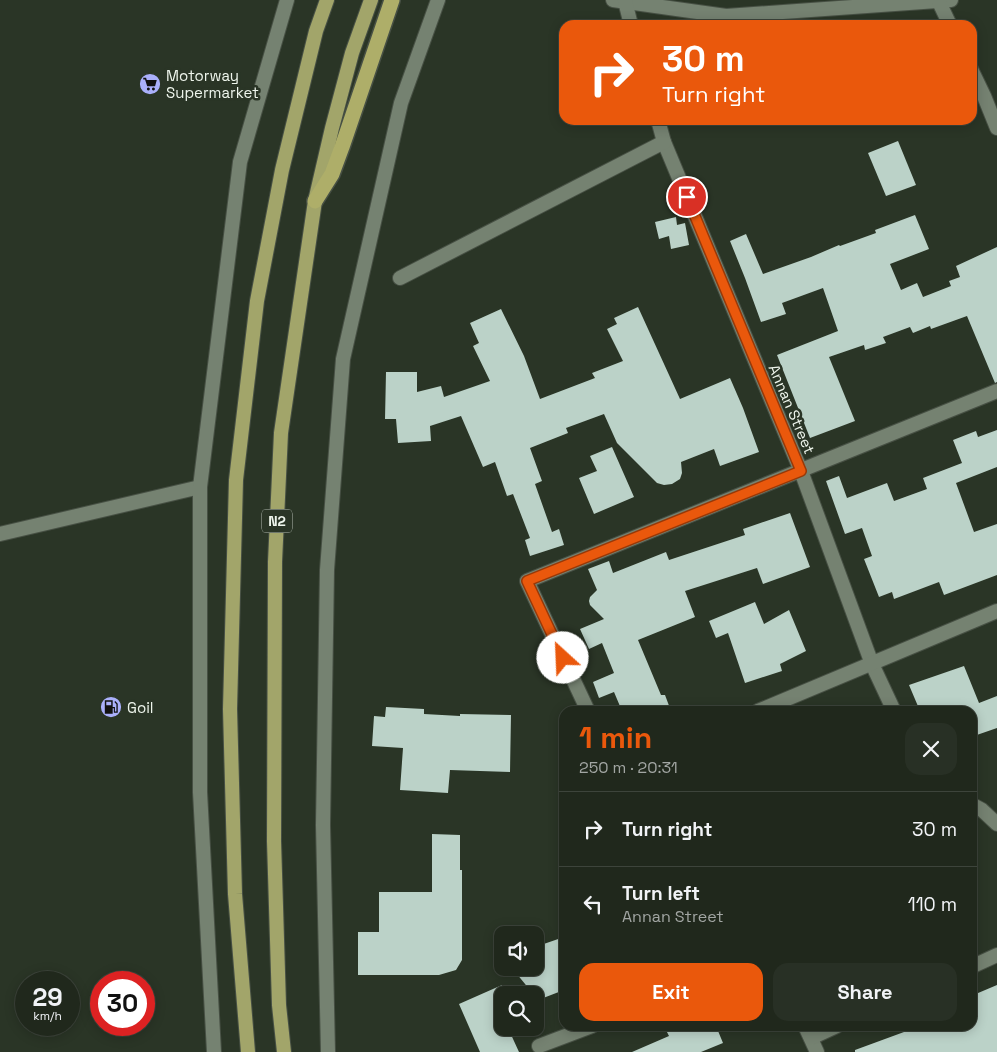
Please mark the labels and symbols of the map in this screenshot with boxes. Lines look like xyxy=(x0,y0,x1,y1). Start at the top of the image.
place label: Motorway Supermarket xyxy=(166,66,259,102)
supermarket icon: Motorway Supermarket xyxy=(138,72,162,96)
pin xyxy=(666,176,708,218)
street label: Annan Street xyxy=(765,361,819,457)
road number: N2 xyxy=(262,510,292,532)
position arrow xyxy=(536,631,588,683)
fuel station icon: Goil xyxy=(99,695,123,719)
place label: Goil xyxy=(127,698,154,717)
speed limit sign: 30 xyxy=(90,971,155,1036)

